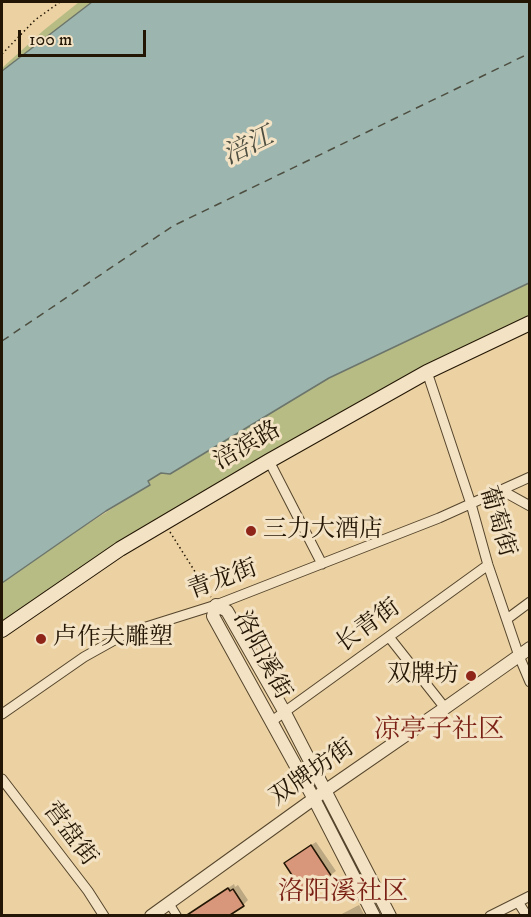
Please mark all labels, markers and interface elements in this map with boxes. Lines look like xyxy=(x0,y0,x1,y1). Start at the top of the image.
scale bar xyxy=(21,18,148,56)
text: 100 m xyxy=(29,29,72,51)
water label: 涪江 xyxy=(219,123,279,173)
street label: 涪滨路 xyxy=(210,417,286,477)
street label: 葡萄街 xyxy=(472,483,520,561)
place label: 三力大酒店 xyxy=(263,517,383,545)
marker: 三力大酒店 xyxy=(244,524,258,538)
street label: 青龙街 xyxy=(184,555,262,607)
street label: 长青街 xyxy=(331,594,407,660)
street label: 洛阳溪街 xyxy=(226,607,296,705)
place label: 卢作夫雕塑 xyxy=(53,625,173,653)
marker: 卢作夫雕塑 xyxy=(34,632,48,646)
place label: 双牌坊 xyxy=(387,662,459,690)
marker: 双牌坊 xyxy=(464,669,478,683)
district label: 凉亭子社区 xyxy=(374,716,504,748)
street label: 双牌坊街 xyxy=(265,735,361,813)
street label: 营盘街 xyxy=(36,798,102,872)
district label: 洛阳溪社区 xyxy=(278,878,408,910)

